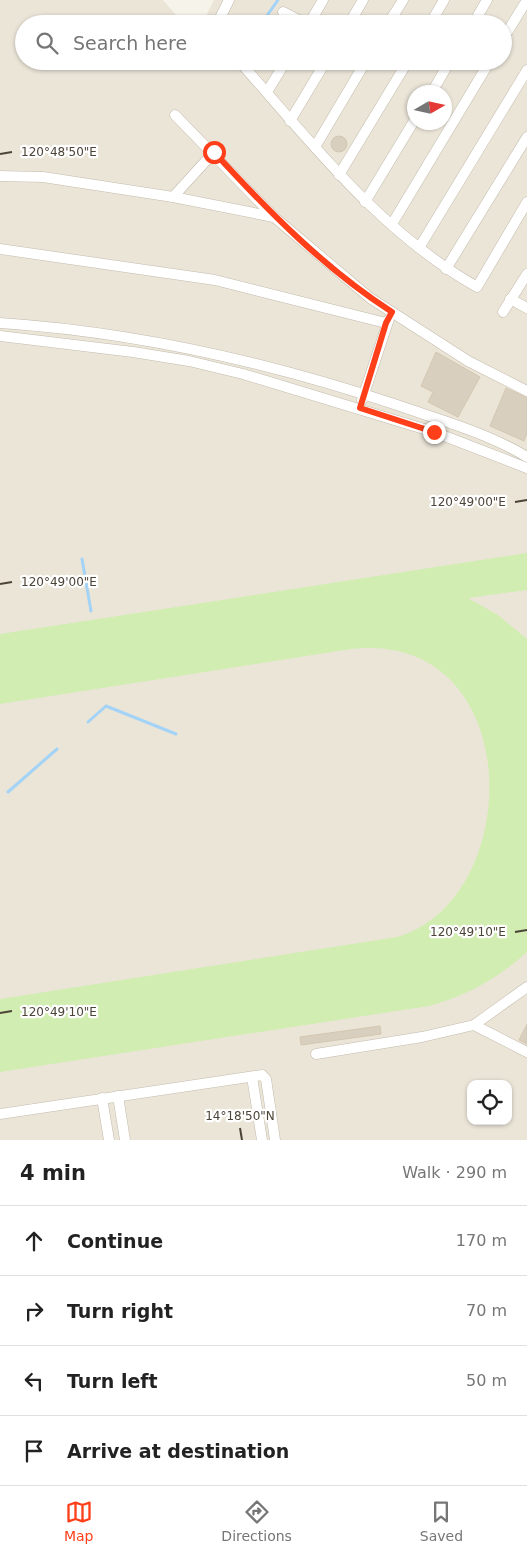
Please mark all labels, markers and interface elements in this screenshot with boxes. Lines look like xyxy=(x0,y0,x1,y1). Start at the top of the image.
search box xyxy=(15,15,512,70)
icon: search xyxy=(33,29,61,57)
text: Search here xyxy=(73,32,187,54)
north arrow xyxy=(407,85,452,130)
route start xyxy=(203,141,226,164)
text: 120°48'50"E xyxy=(21,145,97,159)
route end xyxy=(423,421,446,444)
text: 120°49'00"E xyxy=(430,495,506,509)
text: 120°49'00"E xyxy=(21,575,97,589)
text: 120°49'10"E xyxy=(430,925,506,939)
text: 120°49'10"E xyxy=(21,1005,97,1019)
map controls xyxy=(467,1080,512,1125)
button: locate xyxy=(467,1080,512,1125)
text: 14°18'50"N xyxy=(205,1109,275,1123)
text: 4 min xyxy=(20,1161,86,1185)
text: Walk · 290 m xyxy=(402,1163,507,1182)
icon: ahead xyxy=(20,1227,48,1255)
text: Continue xyxy=(67,1230,163,1252)
text: 170 m xyxy=(456,1231,507,1250)
icon: right xyxy=(20,1297,48,1325)
text: Turn right xyxy=(67,1300,173,1322)
text: 70 m xyxy=(466,1301,507,1320)
icon: left xyxy=(20,1367,48,1395)
text: Turn left xyxy=(67,1370,158,1392)
text: 50 m xyxy=(466,1371,507,1390)
icon: arrive xyxy=(20,1437,48,1465)
text: Arrive at destination xyxy=(67,1440,289,1462)
tab: Map xyxy=(64,1498,93,1544)
tab: Directions xyxy=(221,1498,292,1544)
tab: Saved xyxy=(420,1498,463,1544)

